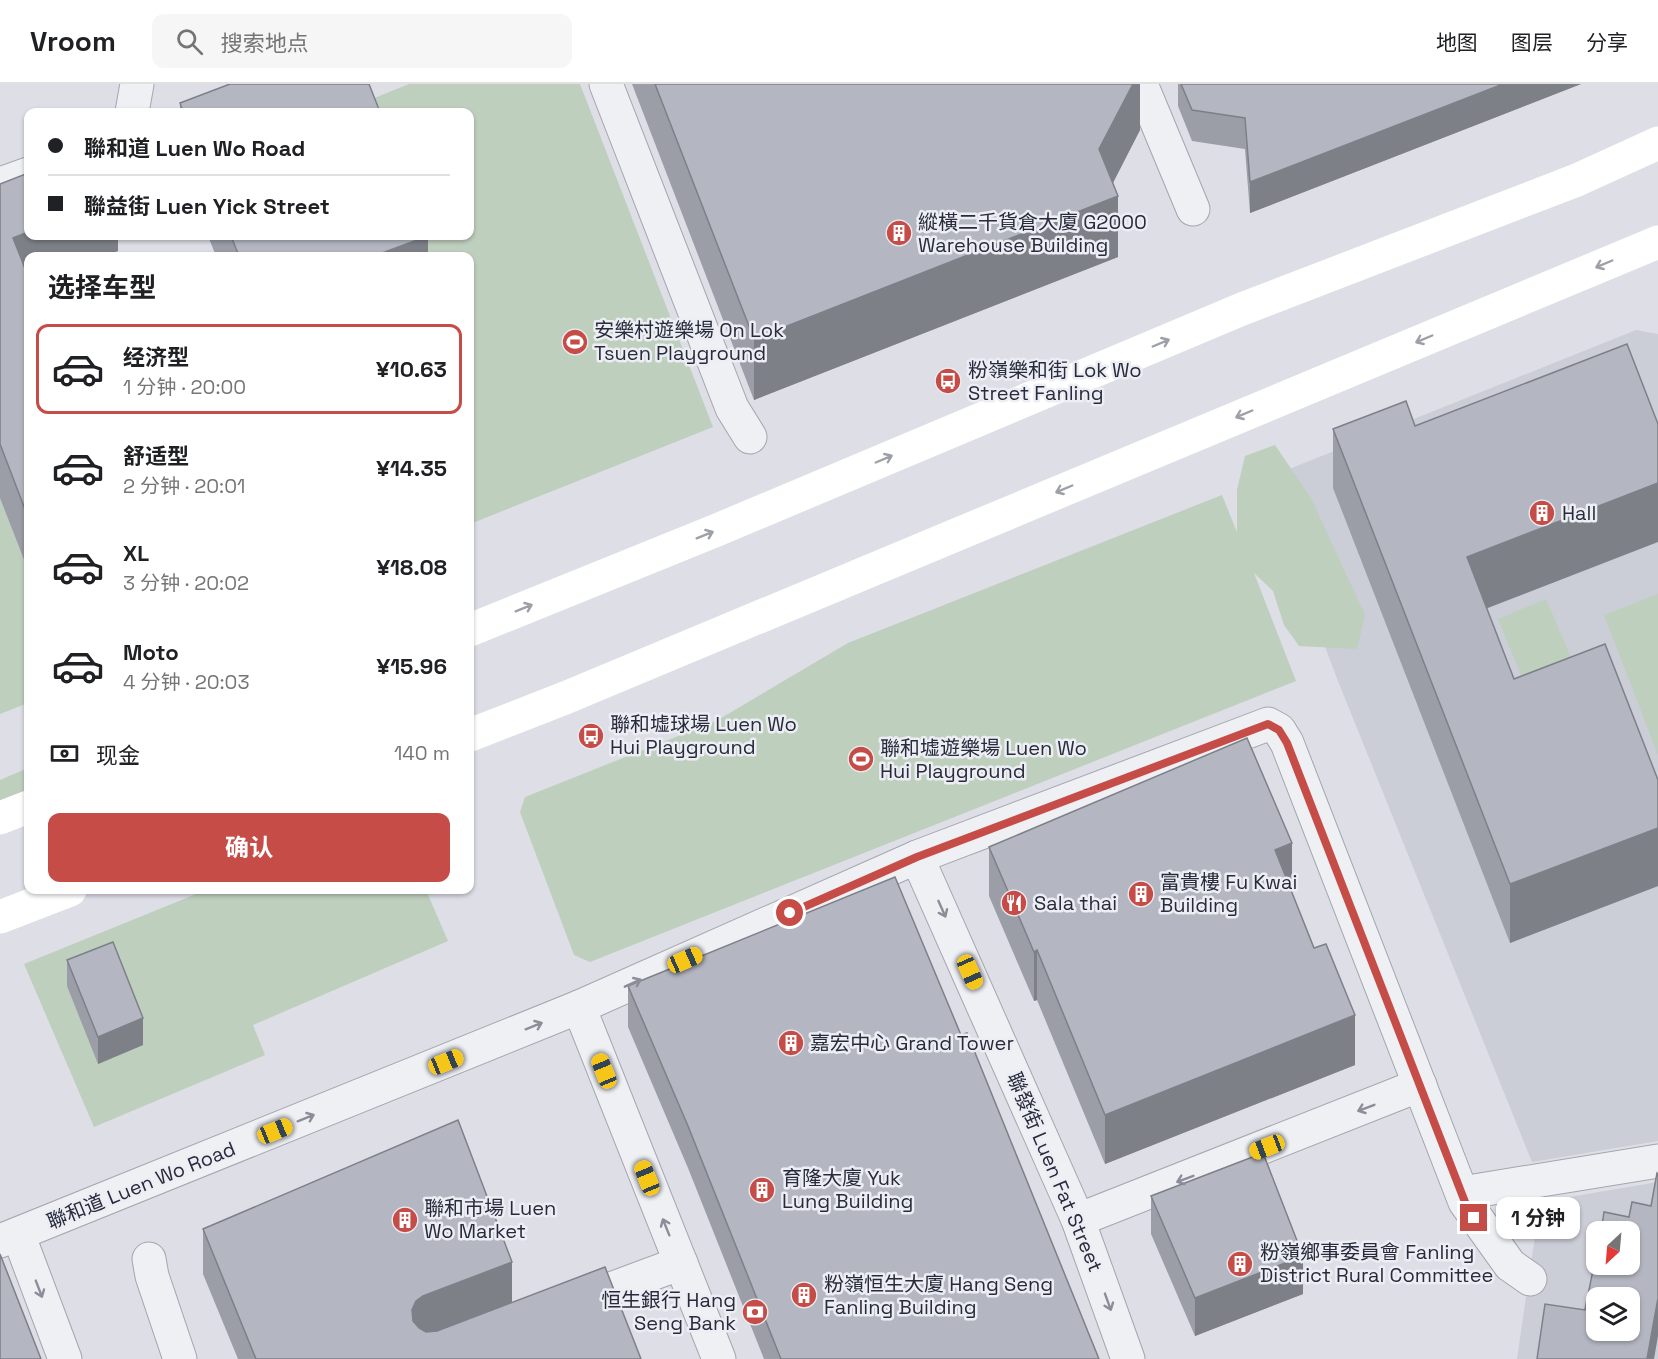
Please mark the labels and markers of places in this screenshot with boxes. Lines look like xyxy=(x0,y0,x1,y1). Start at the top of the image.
place label: 縱橫二千貨倉大廈 G2000 Warehouse Building xyxy=(918,209,1147,258)
building icon: 縱橫二千貨倉大廈 G2000 Warehouse Building xyxy=(884,218,914,248)
place label: 安樂村遊樂場 On Lok Tsuen Playground xyxy=(594,317,784,366)
sports icon: 安樂村遊樂場 On Lok Tsuen Playground xyxy=(560,327,590,357)
place label: 粉嶺樂和街 Lok Wo Street Fanling xyxy=(968,357,1142,406)
bus stop icon: 粉嶺樂和街 Lok Wo Street Fanling xyxy=(933,366,963,396)
building icon: Hall xyxy=(1527,498,1557,528)
place label: Hall xyxy=(1562,500,1596,526)
place label: 聯和墟球場 Luen Wo Hui Playground xyxy=(610,711,797,760)
bus stop icon: 聯和墟球場 Luen Wo Hui Playground xyxy=(576,721,606,751)
place label: 聯和墟遊樂場 Luen Wo Hui Playground xyxy=(880,735,1087,784)
sports icon: 聯和墟遊樂場 Luen Wo Hui Playground xyxy=(846,744,876,774)
place label: 富貴樓 Fu Kwai Building xyxy=(1160,869,1297,918)
building icon: 富貴樓 Fu Kwai Building xyxy=(1126,879,1156,909)
restaurant icon: Sala thai xyxy=(999,888,1029,918)
place label: Sala thai xyxy=(1034,890,1117,916)
building icon: 嘉宏中心 Grand Tower xyxy=(776,1028,806,1058)
place label: 嘉宏中心 Grand Tower xyxy=(810,1030,1014,1056)
place label: 育隆大廈 Yuk Lung Building xyxy=(782,1165,913,1214)
building icon: 育隆大廈 Yuk Lung Building xyxy=(747,1175,777,1205)
place label: 聯和市場 Luen Wo Market xyxy=(424,1195,556,1244)
building icon: 聯和市場 Luen Wo Market xyxy=(390,1205,420,1235)
place label: 粉嶺鄉事委員會 Fanling District Rural Committee xyxy=(1260,1239,1493,1288)
building icon: 粉嶺鄉事委員會 Fanling District Rural Committee xyxy=(1225,1249,1255,1279)
place label: 粉嶺恒生大廈 Hang Seng Fanling Building xyxy=(824,1271,1053,1320)
building icon: 粉嶺恒生大廈 Hang Seng Fanling Building xyxy=(789,1280,819,1310)
place label: 恒生銀行 Hang Seng Bank xyxy=(601,1287,736,1336)
bank icon: 恒生銀行 Hang Seng Bank xyxy=(740,1297,770,1327)

